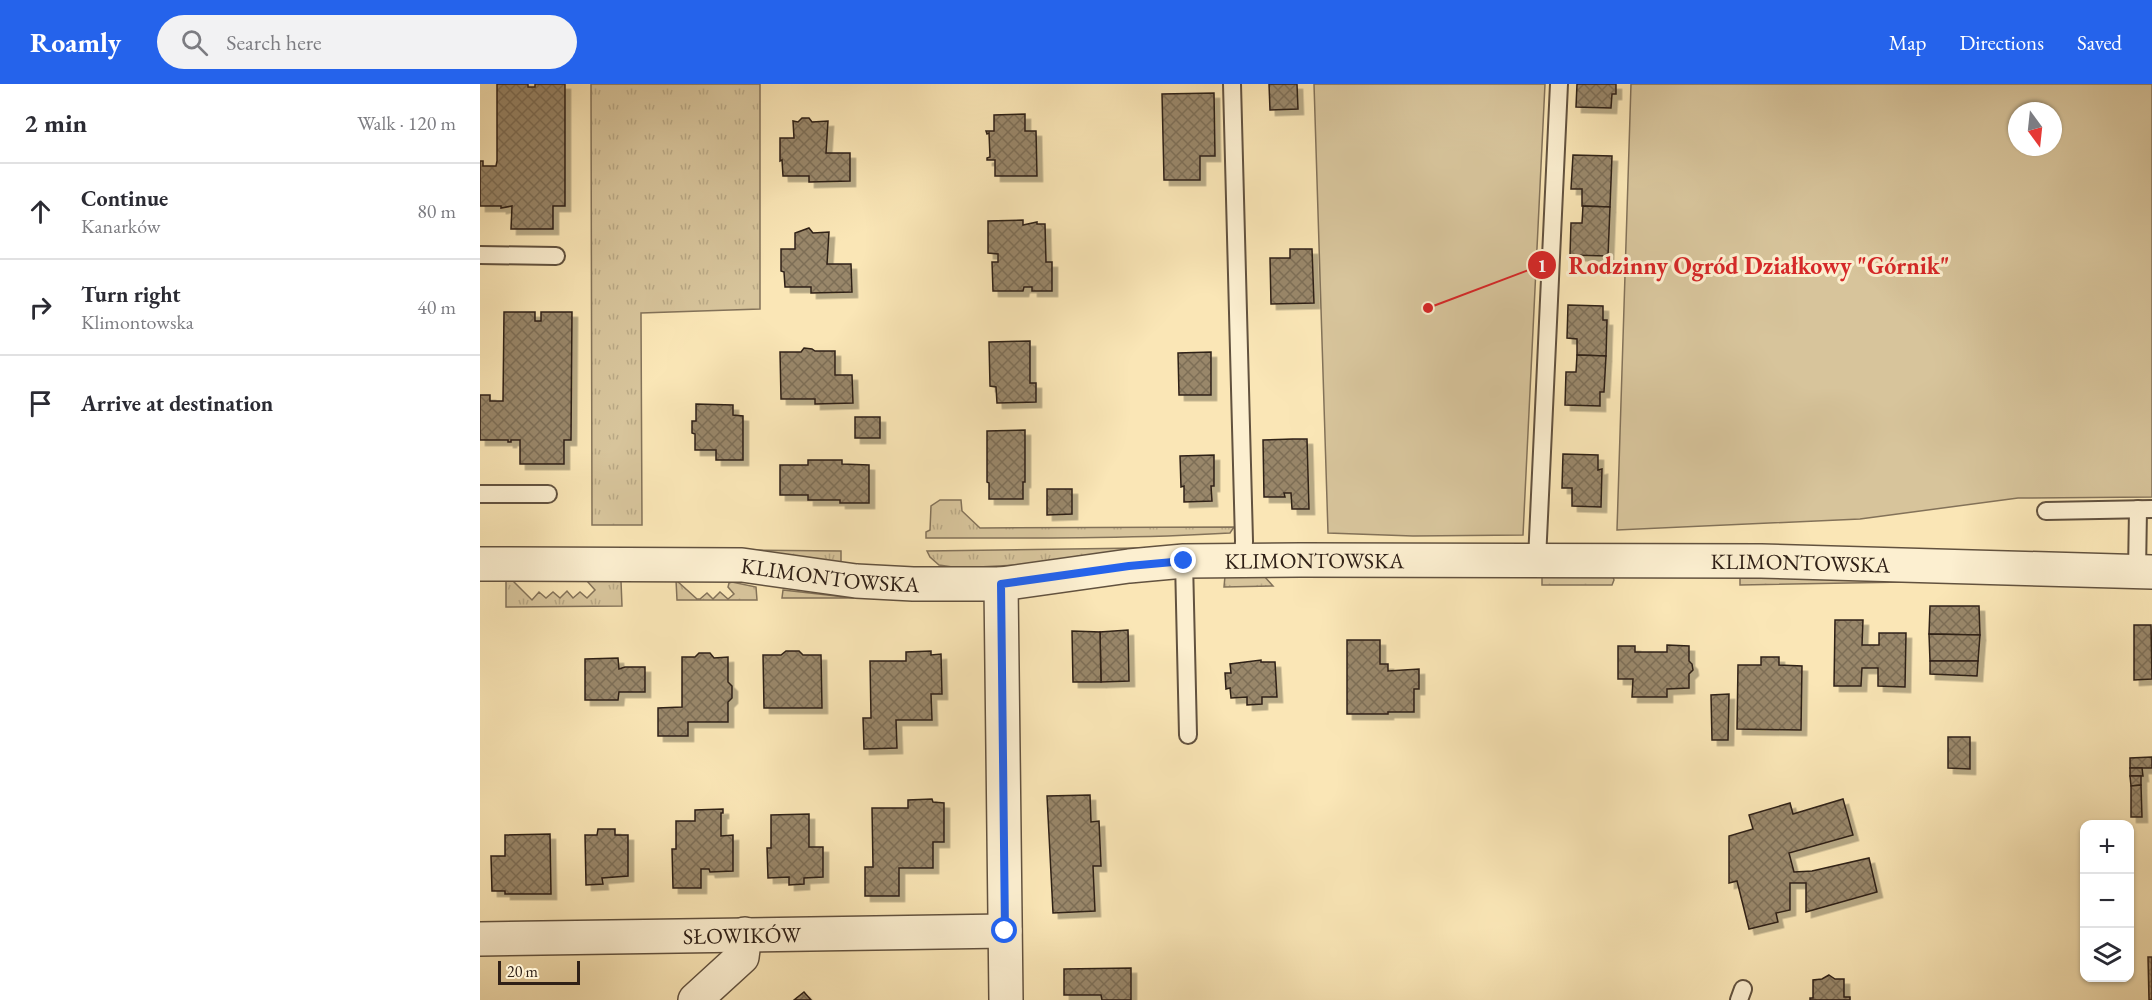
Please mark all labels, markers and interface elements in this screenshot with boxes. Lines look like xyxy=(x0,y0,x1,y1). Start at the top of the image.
search box xyxy=(157,15,577,69)
text: Roamly xyxy=(30,24,121,60)
icon: search xyxy=(178,26,211,59)
text: Search here xyxy=(226,28,322,57)
text: Map xyxy=(1889,29,1926,56)
text: Directions xyxy=(1959,29,2044,56)
text: Saved xyxy=(2077,29,2122,56)
north arrow xyxy=(2008,102,2062,156)
text: 2 min xyxy=(24,106,87,140)
text: Walk · 120 m xyxy=(357,110,456,136)
text: Continue xyxy=(81,184,168,213)
icon: ahead xyxy=(24,195,57,228)
text: 80 m xyxy=(417,198,456,224)
text: Kanarków xyxy=(81,213,161,239)
callout: Rodzinny Ogród Działkowy "Górnik" xyxy=(1527,244,1962,286)
text: Rodzinny Ogród Działkowy "Górnik" xyxy=(1569,250,1949,282)
text: 1 xyxy=(1537,254,1547,277)
text: Turn right xyxy=(81,280,180,309)
icon: right xyxy=(24,291,57,324)
text: 40 m xyxy=(417,294,456,320)
text: Klimontowska xyxy=(81,309,194,335)
icon: arrive xyxy=(24,387,57,420)
text: Arrive at destination xyxy=(81,389,273,418)
street label: KLIMONTOWSKA xyxy=(1224,546,1405,576)
route end xyxy=(1170,547,1196,573)
street label: KLIMONTOWSKA xyxy=(1710,547,1891,580)
street label: KLIMONTOWSKA xyxy=(739,551,921,599)
map controls xyxy=(2080,820,2134,982)
button: + xyxy=(2080,820,2134,874)
button: − xyxy=(2080,874,2134,928)
route start xyxy=(991,917,1017,943)
street label: SŁOWIKÓW xyxy=(683,920,802,951)
button: layers xyxy=(2080,928,2134,982)
scale bar xyxy=(498,958,580,986)
text: 20 m xyxy=(507,961,538,982)

